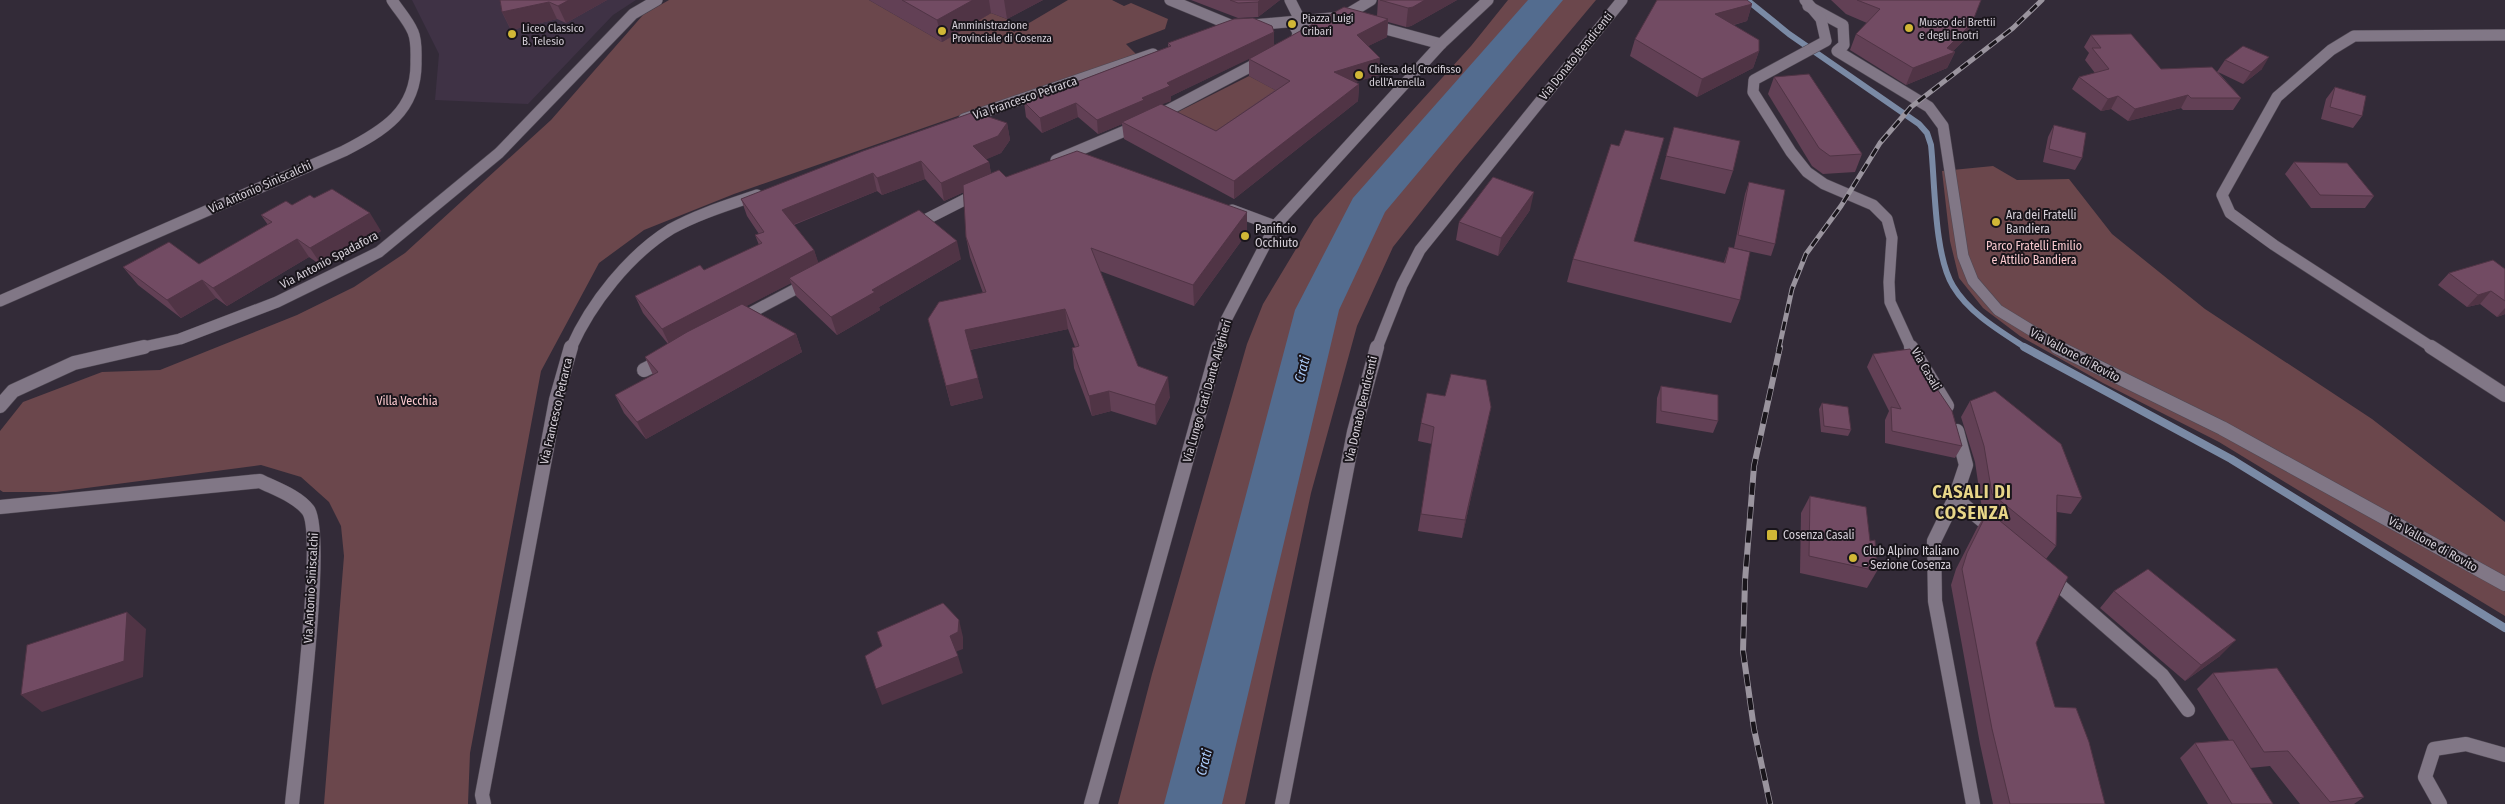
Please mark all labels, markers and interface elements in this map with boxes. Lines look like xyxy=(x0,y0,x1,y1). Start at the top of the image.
street label: Via Donato Bendicenti xyxy=(1536,9,1616,103)
place label: Piazza Luigi Cribari xyxy=(1302,12,1354,38)
place label: Museo dei Brettii e degli Enotri xyxy=(1919,16,1996,42)
marker: Piazza Luigi Cribari xyxy=(1286,18,1298,30)
place label: Amministrazione Provinciale di Cosenza xyxy=(952,19,1052,45)
place label: Liceo Classico B. Telesio xyxy=(522,22,584,48)
marker: Museo dei Brettii e degli Enotri xyxy=(1903,22,1915,34)
marker: Amministrazione Provinciale di Cosenza xyxy=(936,25,948,37)
marker: Liceo Classico B. Telesio xyxy=(506,28,518,40)
place label: Chiesa del Crocifisso dell'Arenella xyxy=(1369,63,1461,89)
marker: Chiesa del Crocifisso dell'Arenella xyxy=(1353,69,1365,81)
street label: Via Francesco Petrarca xyxy=(971,74,1079,122)
street label: Via Antonio Siniscalchi xyxy=(207,158,313,216)
place label: Ara dei Fratelli Bandiera xyxy=(2006,208,2077,236)
marker: Ara dei Fratelli Bandiera xyxy=(1990,216,2002,228)
place label: Panificio Occhiuto xyxy=(1255,222,1298,250)
street label: Via Antonio Spadafora xyxy=(278,228,380,292)
marker: Panificio Occhiuto xyxy=(1239,230,1251,242)
park label: Parco Fratelli Emilio e Attilio Bandiera xyxy=(1986,239,2082,267)
street label: Via Lungo Crati Dante Alighieri xyxy=(1180,318,1234,464)
street label: Via Vallone di Rovito xyxy=(2027,325,2123,385)
street label: Via Casali xyxy=(1908,345,1944,393)
water label: Crati xyxy=(1291,354,1314,384)
street label: Via Donato Bendicenti xyxy=(1342,355,1380,463)
street label: Via Francesco Petrarca xyxy=(537,356,575,466)
park label: Villa Vecchia xyxy=(376,394,438,408)
district label: CASALI DI COSENZA xyxy=(1932,481,2012,524)
street label: Via Vallone di Rovito xyxy=(2386,514,2480,574)
marker: Cosenza Casali xyxy=(1765,528,1779,542)
place label: Cosenza Casali xyxy=(1783,528,1855,542)
street label: Via Antonio Siniscalchi xyxy=(301,532,321,644)
place label: Club Alpino Italiano - Sezione Cosenza xyxy=(1863,544,1959,572)
marker: Club Alpino Italiano - Sezione Cosenza xyxy=(1847,552,1859,564)
water label: Crati xyxy=(1193,747,1216,777)

